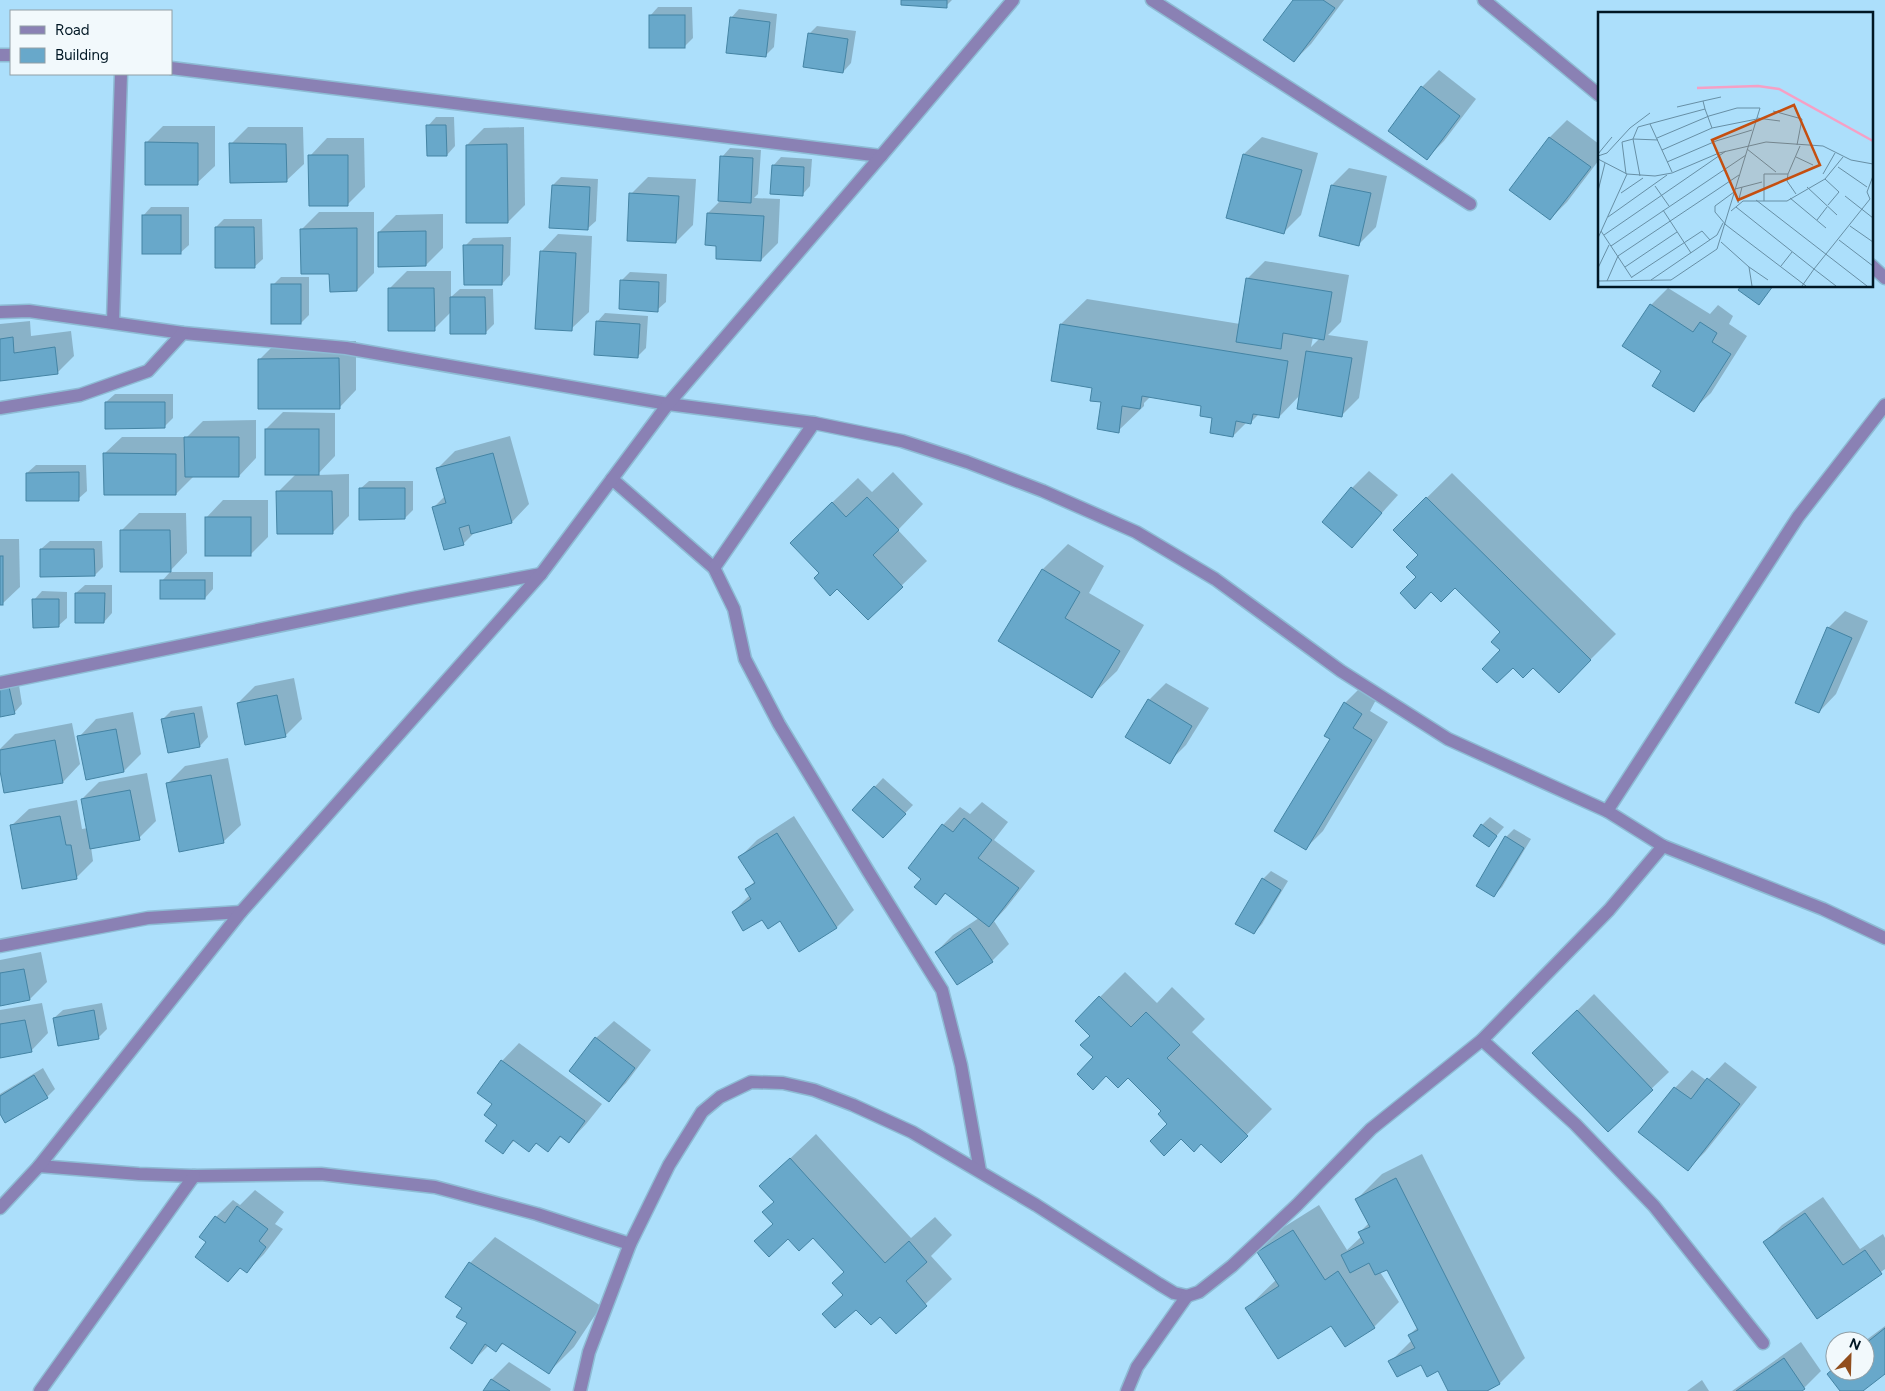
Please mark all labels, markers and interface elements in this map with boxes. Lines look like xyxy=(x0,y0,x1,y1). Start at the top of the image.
legend xyxy=(10,10,172,75)
inset map xyxy=(1598,12,1872,288)
text: Road xyxy=(55,21,90,39)
text: Building xyxy=(55,46,109,64)
north arrow xyxy=(1825,1331,1875,1381)
text: N xyxy=(1847,1335,1863,1354)

